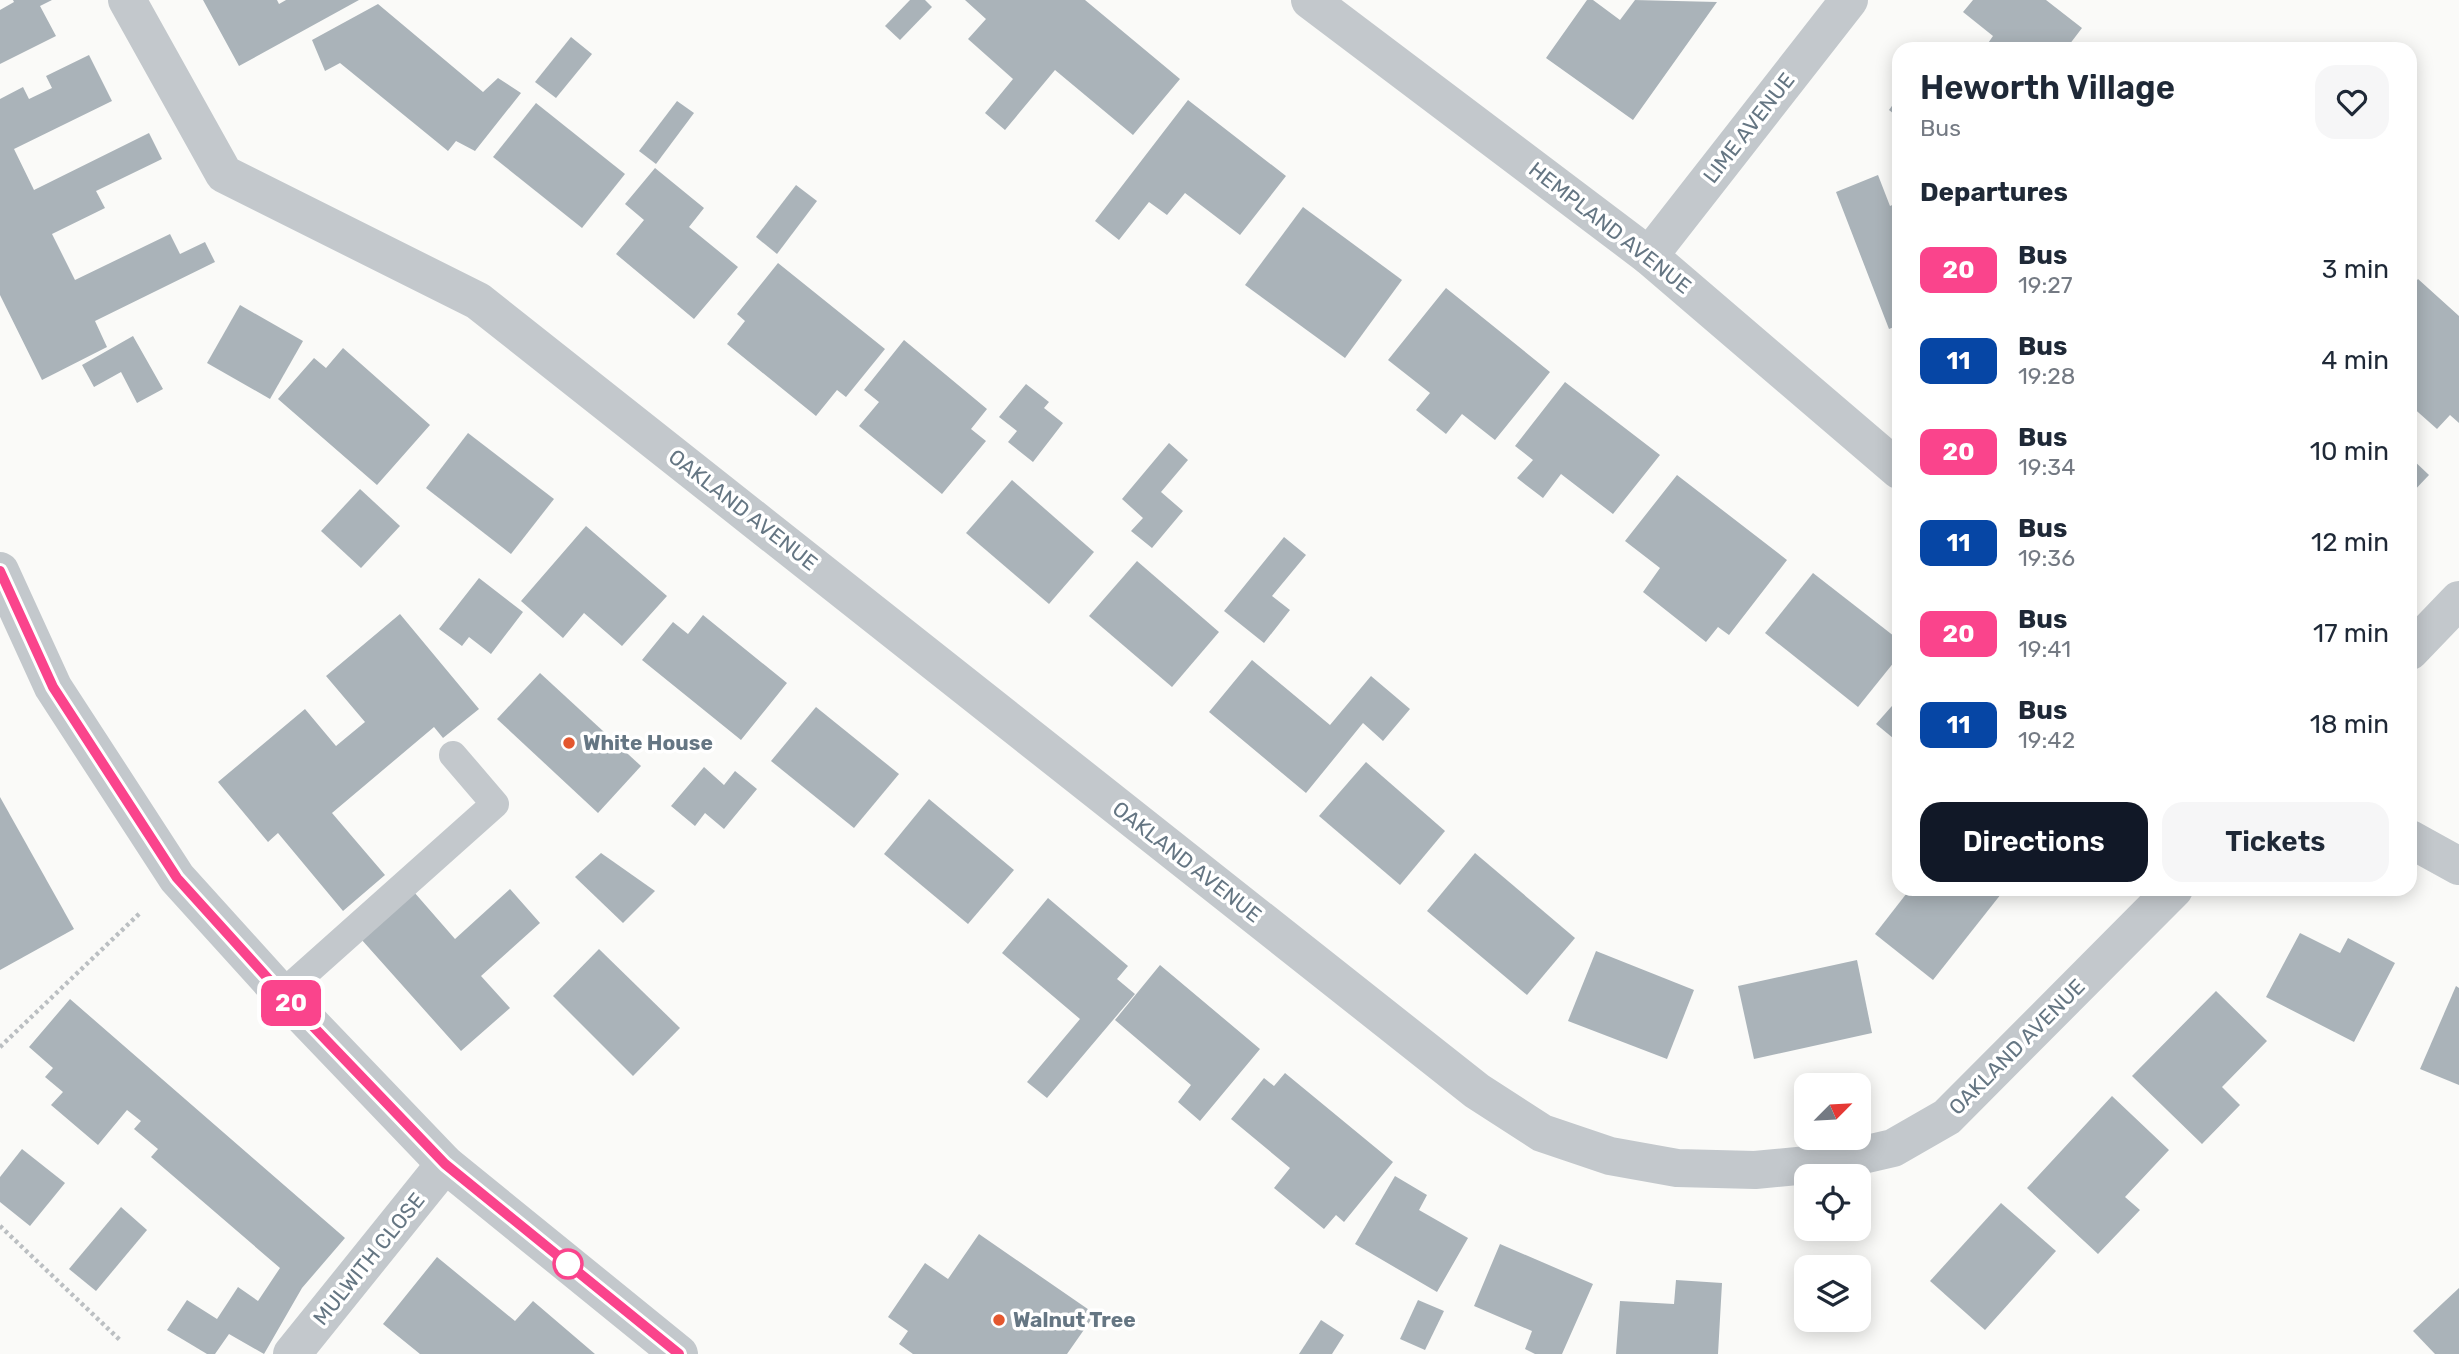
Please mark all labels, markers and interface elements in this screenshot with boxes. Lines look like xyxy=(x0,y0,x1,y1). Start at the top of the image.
button: heart xyxy=(2315,65,2389,139)
street label: LIME AVENUE xyxy=(1698,68,1799,188)
text: Heworth Village xyxy=(1920,68,2175,107)
text: Bus xyxy=(1920,114,1961,142)
street label: HEMPLAND AVENUE xyxy=(1524,156,1696,299)
text: Departures xyxy=(1920,177,2068,208)
text: Bus xyxy=(2018,240,2067,271)
text: 3 min xyxy=(2322,254,2389,285)
text: 20 xyxy=(1943,256,1974,284)
text: 19:27 xyxy=(2018,271,2073,299)
text: Bus xyxy=(2018,331,2067,362)
text: 4 min xyxy=(2321,345,2389,376)
text: 11 xyxy=(1947,347,1970,375)
text: 19:28 xyxy=(2018,362,2076,390)
text: Bus xyxy=(2018,422,2067,453)
text: 10 min xyxy=(2310,436,2389,467)
text: 20 xyxy=(1943,438,1974,466)
street label: OAKLAND AVENUE xyxy=(664,444,823,575)
text: 19:34 xyxy=(2018,453,2075,481)
text: Bus xyxy=(2018,513,2067,544)
text: 12 min xyxy=(2311,527,2389,558)
text: 11 xyxy=(1947,529,1970,557)
text: 19:36 xyxy=(2018,544,2075,572)
text: Bus xyxy=(2018,604,2067,635)
text: 17 min xyxy=(2313,618,2389,649)
text: 20 xyxy=(1943,620,1974,648)
text: 19:41 xyxy=(2018,635,2071,663)
text: Bus xyxy=(2018,695,2067,726)
text: 18 min xyxy=(2310,709,2389,740)
text: 11 xyxy=(1947,711,1970,739)
text: 19:42 xyxy=(2018,726,2075,754)
place label: White House xyxy=(583,730,713,755)
marker: White House xyxy=(561,735,577,751)
street label: OAKLAND AVENUE xyxy=(1108,796,1267,927)
button: Directions xyxy=(1920,802,2148,882)
button: Tickets xyxy=(2162,802,2389,882)
street label: OAKLAND AVENUE xyxy=(1944,974,2090,1120)
line badge: 20 xyxy=(260,980,322,1026)
text: 20 xyxy=(275,989,307,1017)
north arrow xyxy=(1794,1073,1871,1150)
map controls xyxy=(1794,1073,1871,1332)
button: locate xyxy=(1794,1164,1871,1241)
street label: MULWITH CLOSE xyxy=(308,1188,430,1330)
unlabelled marker xyxy=(553,1249,583,1279)
button: layers xyxy=(1794,1255,1871,1332)
place label: Walnut Tree xyxy=(1013,1307,1136,1332)
marker: Walnut Tree xyxy=(991,1312,1007,1328)

